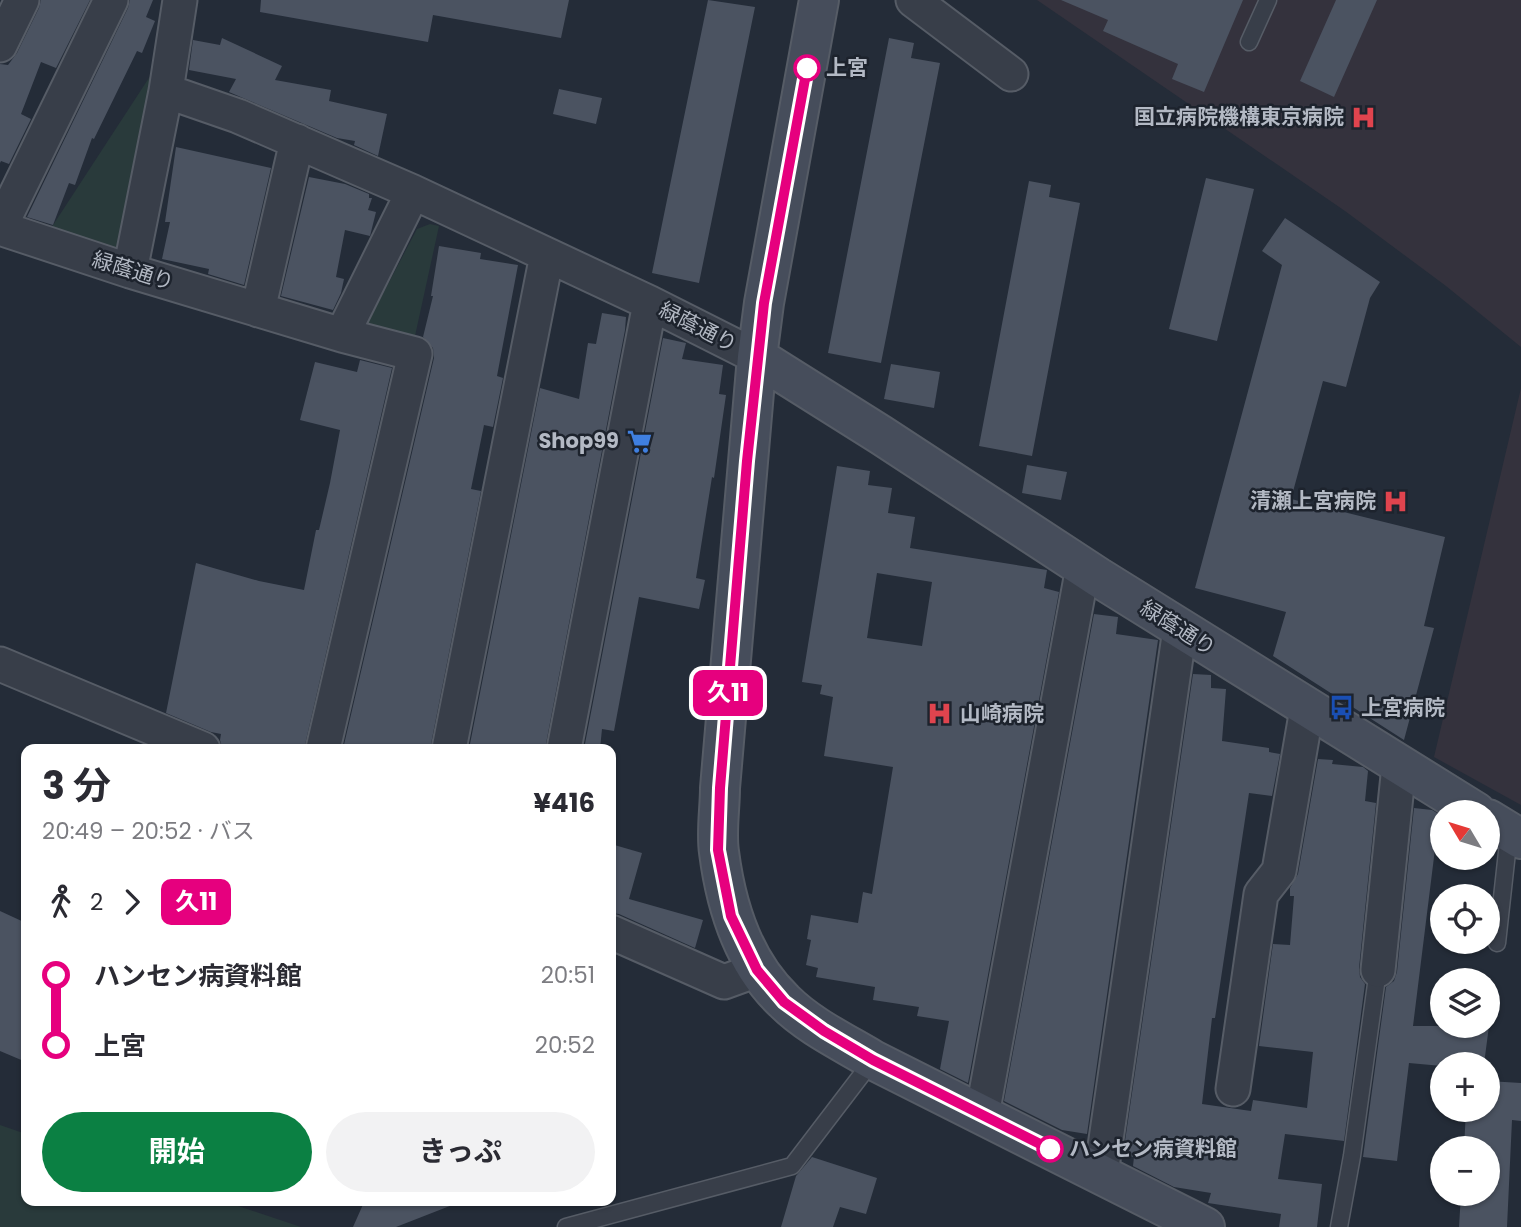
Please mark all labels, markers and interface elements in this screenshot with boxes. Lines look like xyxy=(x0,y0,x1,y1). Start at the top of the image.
place label: 上宮 xyxy=(826,53,868,82)
marker: 上宮 xyxy=(794,55,820,81)
place label: 国立病院機構東京病院 xyxy=(1134,102,1344,131)
hospital icon: 国立病院機構東京病院 xyxy=(1350,103,1378,131)
street label: 緑蔭通り xyxy=(89,244,178,297)
street label: 緑蔭通り xyxy=(654,295,742,359)
place label: Shop99 xyxy=(538,426,619,455)
supermarket icon: Shop99 xyxy=(625,427,653,455)
place label: 清瀬上宮病院 xyxy=(1250,486,1376,515)
hospital icon: 清瀬上宮病院 xyxy=(1382,487,1410,515)
street label: 緑蔭通り xyxy=(1135,593,1222,662)
line badge: 久11 xyxy=(688,670,768,716)
text: 久11 xyxy=(707,676,749,709)
place label: 上宮病院 xyxy=(1361,693,1445,722)
bus stop icon: 上宮病院 xyxy=(1327,694,1355,722)
place label: 山崎病院 xyxy=(960,699,1044,728)
hospital icon: 山崎病院 xyxy=(926,700,954,728)
text: 3 分 xyxy=(42,759,111,812)
text: ¥416 xyxy=(534,785,595,821)
north arrow xyxy=(1430,800,1500,870)
map controls xyxy=(1430,800,1500,1206)
text: 20:49 – 20:52 · バス xyxy=(42,815,255,847)
icon: walk xyxy=(42,883,80,921)
icon: forward xyxy=(113,883,151,921)
button: locate xyxy=(1430,884,1500,954)
text: 久11 xyxy=(175,885,217,918)
text: 2 xyxy=(90,886,103,918)
text: ハンセン病資料館 xyxy=(94,958,302,994)
text: 20:51 xyxy=(541,959,595,991)
button: layers xyxy=(1430,968,1500,1038)
text: 上宮 xyxy=(94,1028,146,1064)
text: 20:52 xyxy=(535,1029,595,1061)
button: + xyxy=(1430,1052,1500,1122)
button: 開始 xyxy=(42,1112,312,1192)
button: きっぷ xyxy=(326,1112,595,1192)
place label: ハンセン病資料館 xyxy=(1069,1134,1237,1163)
marker: ハンセン病資料館 xyxy=(1037,1136,1063,1162)
button: − xyxy=(1430,1136,1500,1206)

